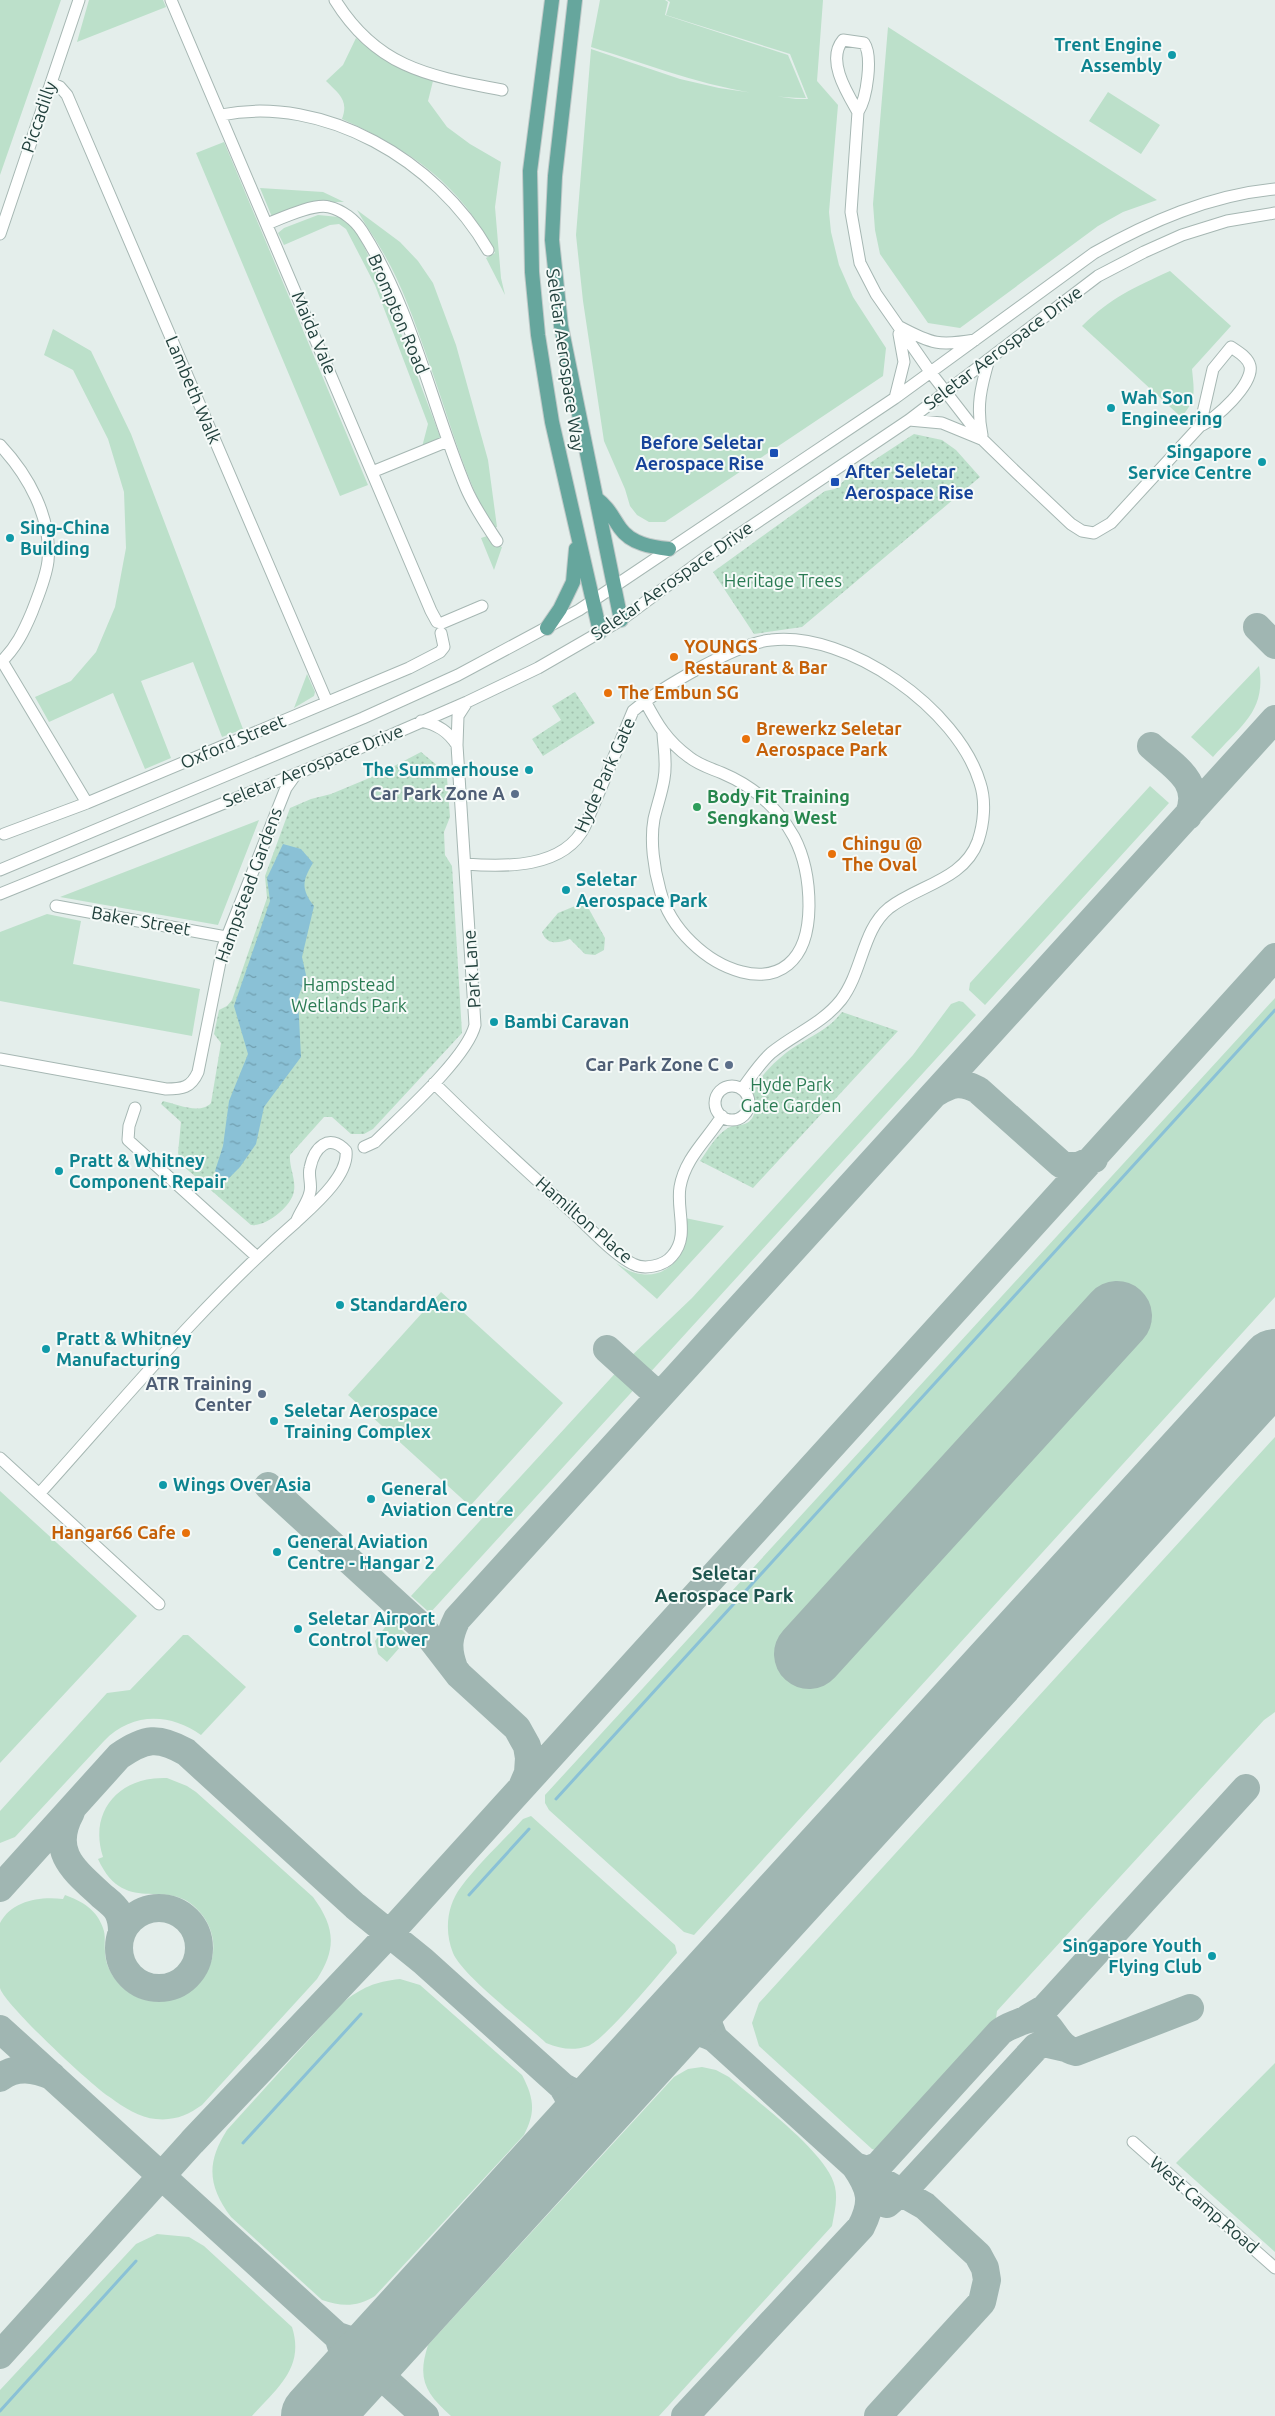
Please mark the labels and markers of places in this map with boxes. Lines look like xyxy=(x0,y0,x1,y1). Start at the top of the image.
place label: Trent Engine Assembly xyxy=(1054,34,1162,75)
marker: Trent Engine Assembly xyxy=(1166,49,1178,61)
place label: Wah Son Engineering xyxy=(1121,387,1223,428)
marker: Wah Son Engineering xyxy=(1105,402,1117,414)
place label: Before Seletar Aerospace Rise xyxy=(635,432,765,473)
place label: Singapore Service Centre xyxy=(1128,441,1252,482)
marker: Before Seletar Aerospace Rise xyxy=(768,447,780,459)
marker: Singapore Service Centre xyxy=(1256,456,1268,468)
place label: After Seletar Aerospace Rise xyxy=(845,461,974,502)
marker: After Seletar Aerospace Rise xyxy=(829,476,841,488)
place label: Sing-China Building xyxy=(20,517,110,558)
marker: Sing-China Building xyxy=(4,532,16,544)
place label: YOUNGS Restaurant & Bar xyxy=(684,636,828,677)
marker: YOUNGS Restaurant & Bar xyxy=(668,651,680,663)
place label: The Embun SG xyxy=(618,682,739,702)
marker: The Embun SG xyxy=(602,687,614,699)
place label: Brewerkz Seletar Aerospace Park xyxy=(756,718,902,759)
marker: Brewerkz Seletar Aerospace Park xyxy=(740,733,752,745)
place label: The Summerhouse xyxy=(363,759,519,779)
marker: The Summerhouse xyxy=(523,764,535,776)
place label: Car Park Zone A xyxy=(370,783,505,803)
place label: Body Fit Training Sengkang West xyxy=(707,786,850,827)
marker: Car Park Zone A xyxy=(509,788,521,800)
marker: Body Fit Training Sengkang West xyxy=(691,801,703,813)
place label: Chingu @ The Oval xyxy=(842,833,922,874)
marker: Chingu @ The Oval xyxy=(826,848,838,860)
place label: Seletar Aerospace Park xyxy=(576,869,708,910)
marker: Seletar Aerospace Park xyxy=(560,884,572,896)
place label: Bambi Caravan xyxy=(504,1011,629,1031)
marker: Bambi Caravan xyxy=(488,1016,500,1028)
place label: Car Park Zone C xyxy=(585,1054,719,1074)
marker: Car Park Zone C xyxy=(723,1059,735,1071)
place label: Pratt & Whitney Component Repair xyxy=(69,1150,227,1191)
marker: Pratt & Whitney Component Repair xyxy=(53,1165,65,1177)
place label: StandardAero xyxy=(350,1294,468,1314)
marker: StandardAero xyxy=(334,1299,346,1311)
place label: Pratt & Whitney Manufacturing xyxy=(56,1328,192,1369)
marker: Pratt & Whitney Manufacturing xyxy=(40,1343,52,1355)
place label: ATR Training Center xyxy=(145,1373,253,1414)
marker: ATR Training Center xyxy=(256,1388,268,1400)
place label: Seletar Aerospace Training Complex xyxy=(284,1400,438,1441)
marker: Seletar Aerospace Training Complex xyxy=(268,1415,280,1427)
place label: Wings Over Asia xyxy=(173,1474,311,1494)
place label: General Aviation Centre xyxy=(381,1478,514,1519)
marker: Wings Over Asia xyxy=(157,1479,169,1491)
marker: General Aviation Centre xyxy=(365,1493,377,1505)
place label: Hangar66 Cafe xyxy=(51,1522,176,1542)
marker: Hangar66 Cafe xyxy=(180,1527,192,1539)
place label: General Aviation Centre - Hangar 2 xyxy=(287,1531,435,1572)
marker: General Aviation Centre - Hangar 2 xyxy=(271,1546,283,1558)
place label: Seletar Airport Control Tower xyxy=(308,1608,435,1649)
marker: Seletar Airport Control Tower xyxy=(292,1623,304,1635)
place label: Singapore Youth Flying Club xyxy=(1063,1935,1202,1976)
marker: Singapore Youth Flying Club xyxy=(1206,1950,1218,1962)

